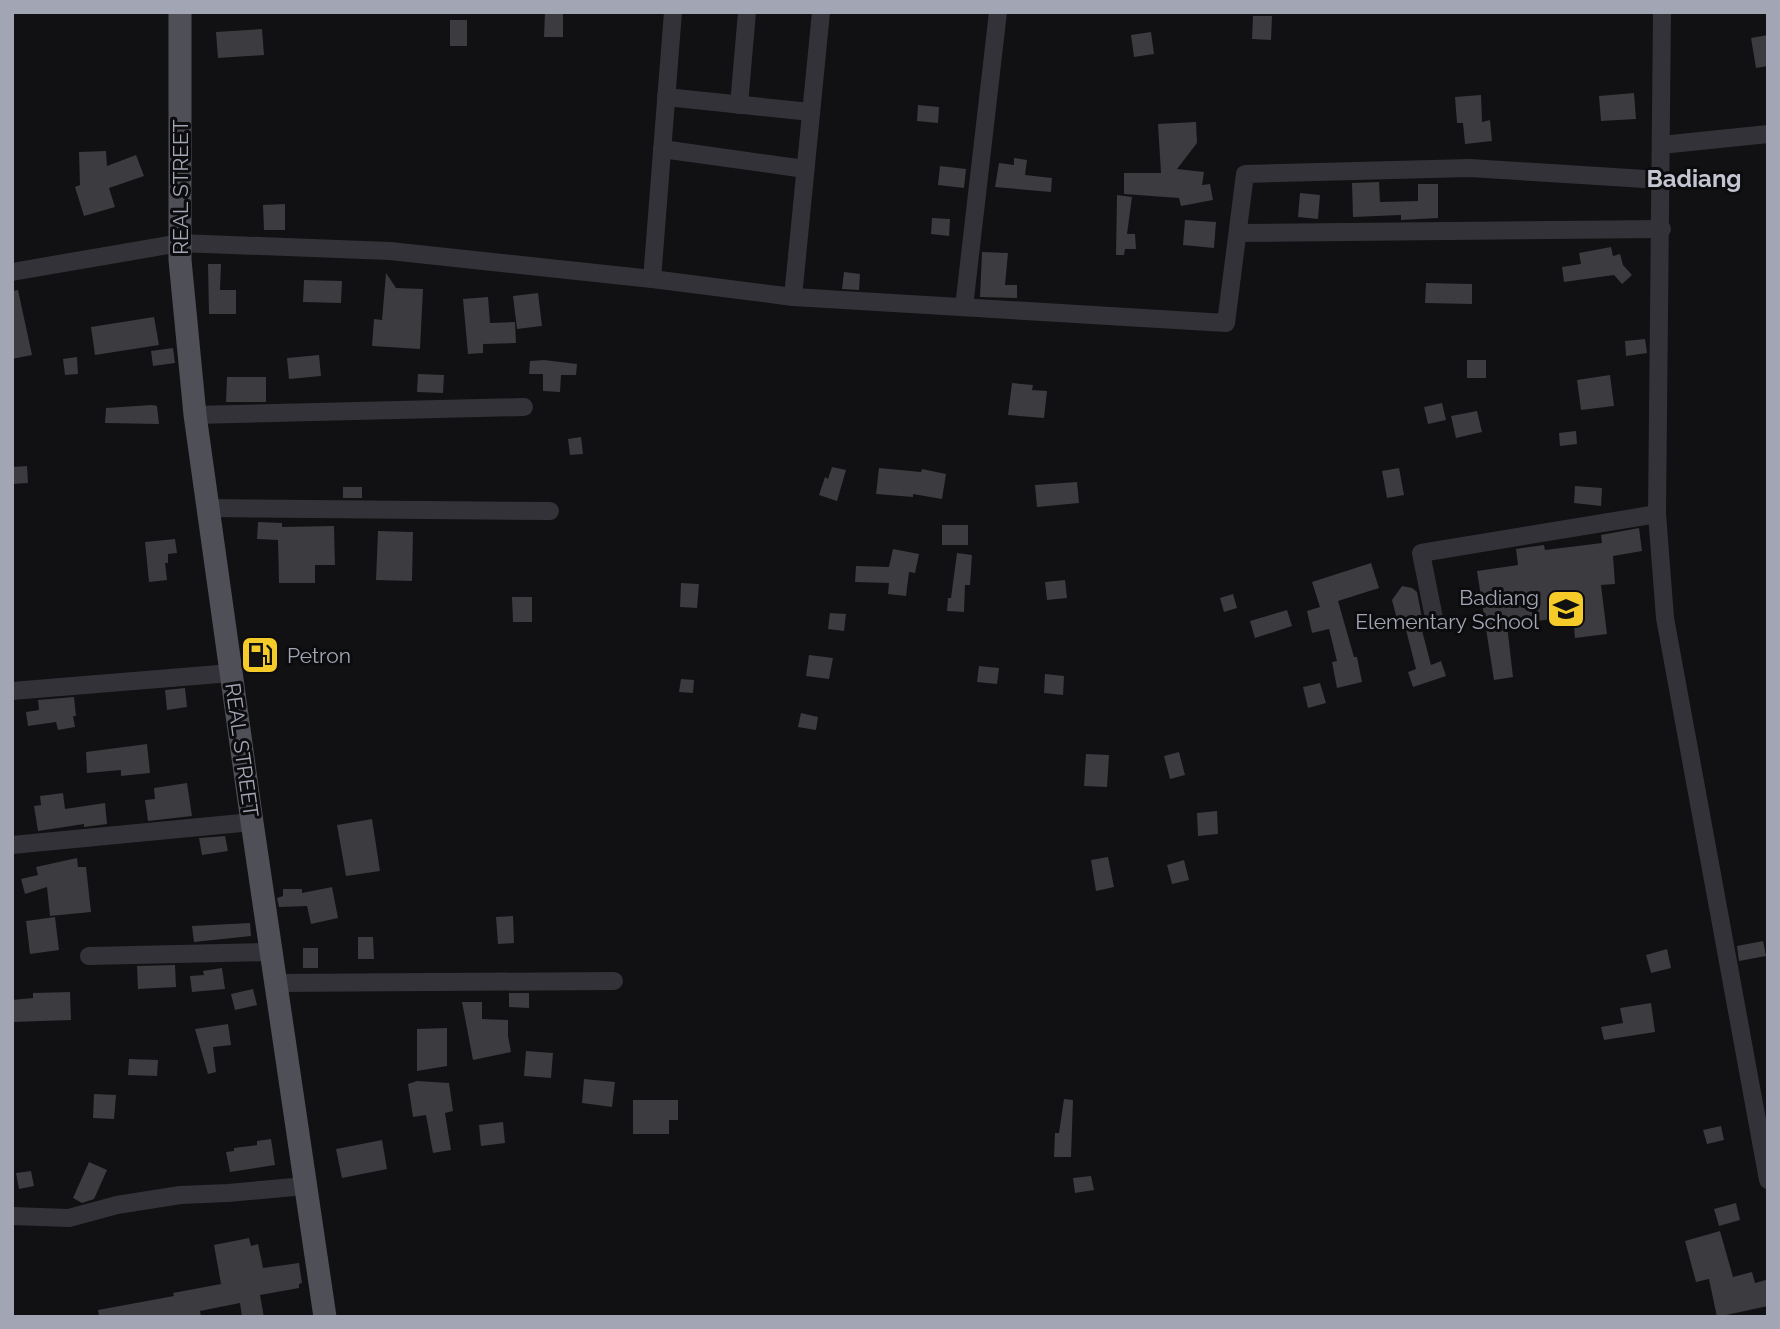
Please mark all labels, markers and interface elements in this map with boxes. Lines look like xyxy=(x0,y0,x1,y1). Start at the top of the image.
street label: REAL STREET xyxy=(168,119,193,255)
district label: Badiang xyxy=(1646,164,1742,193)
place label: Badiang Elementary School xyxy=(1355,585,1539,634)
school or university icon: Badiang Elementary School xyxy=(1545,588,1587,630)
fuel station icon: Petron xyxy=(239,634,281,676)
place label: Petron xyxy=(287,643,351,668)
street label: REAL STREET xyxy=(220,681,264,819)

